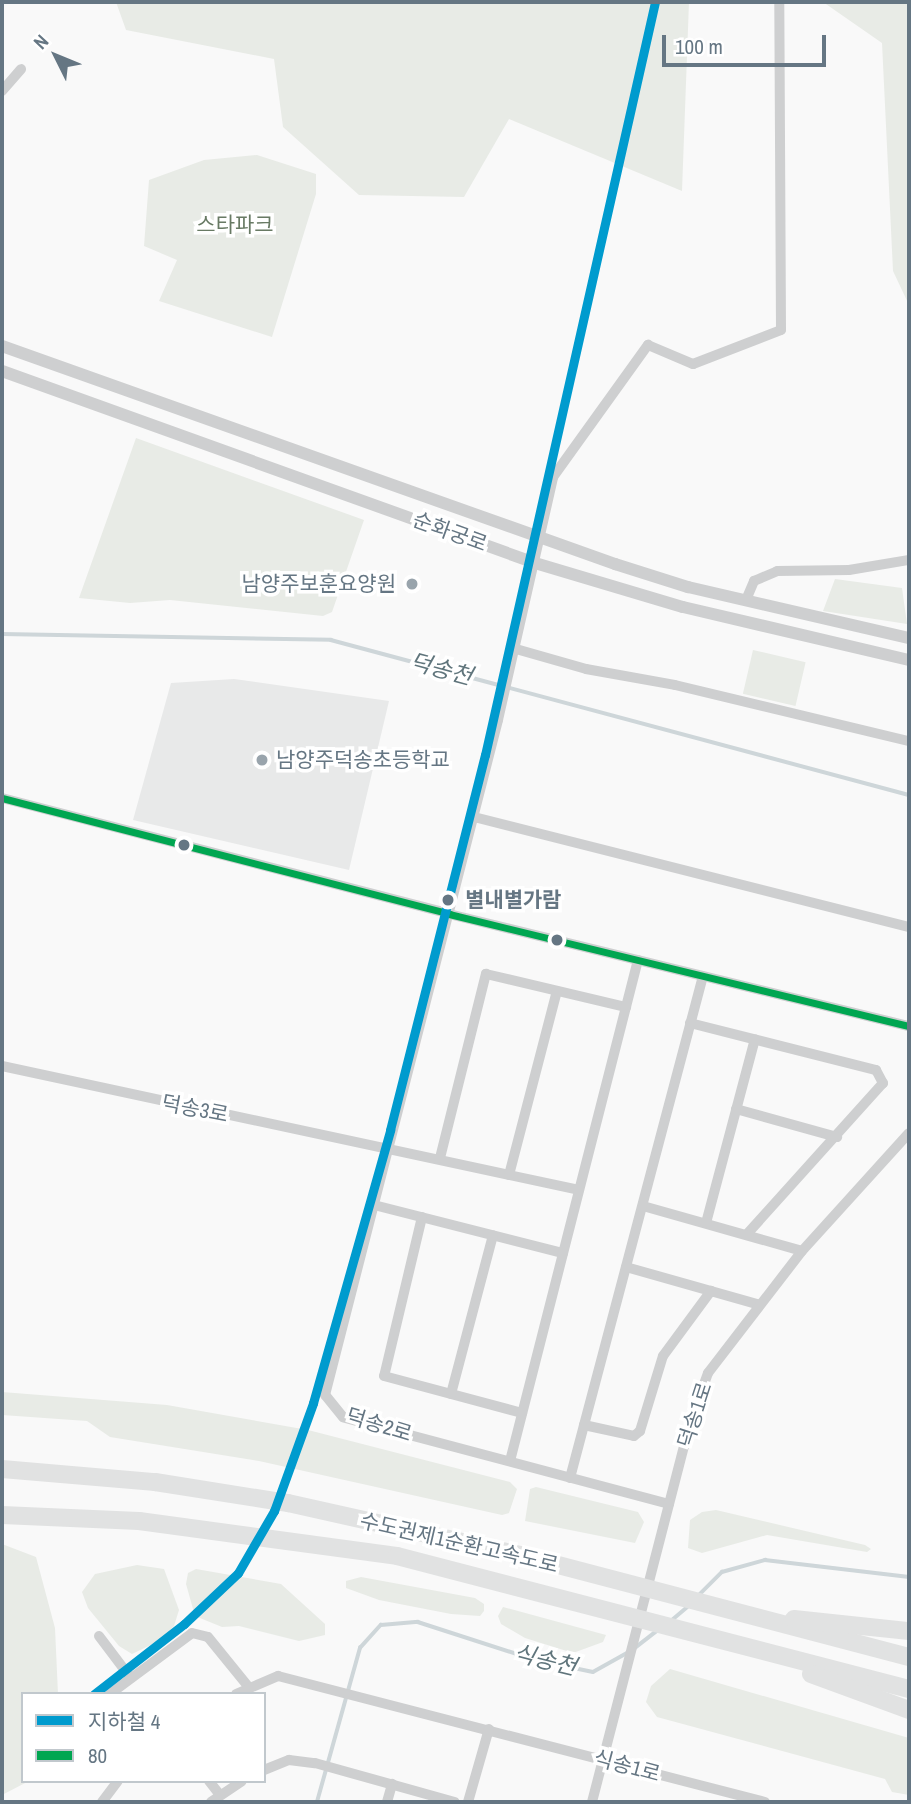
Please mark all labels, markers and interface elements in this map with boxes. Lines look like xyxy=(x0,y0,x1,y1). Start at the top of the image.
north arrow xyxy=(21,21,91,91)
scale bar xyxy=(666,21,830,65)
text: N xyxy=(27,29,54,55)
text: 100 m xyxy=(675,32,723,61)
park label: 스타파크 xyxy=(196,212,274,238)
street label: 순화궁로 xyxy=(409,507,491,557)
place label: 남양주보훈요양원 xyxy=(241,571,396,597)
marker: 남양주보훈요양원 xyxy=(402,574,422,594)
water label: 덕송천 xyxy=(407,647,475,691)
place label: 남양주덕송초등학교 xyxy=(276,747,450,773)
marker: 남양주덕송초등학교 xyxy=(254,752,270,768)
unlabelled marker xyxy=(177,838,191,852)
place label: 별내별가람 xyxy=(465,887,562,913)
marker: 별내별가람 xyxy=(437,889,459,911)
unlabelled marker xyxy=(550,933,564,947)
street label: 덕송3로 xyxy=(159,1090,231,1128)
street label: 덕송1로 xyxy=(673,1379,717,1451)
street label: 덕송2로 xyxy=(343,1403,415,1447)
street label: 수도권제1순환고속도로 xyxy=(357,1508,561,1578)
water label: 식송천 xyxy=(511,1639,579,1681)
legend xyxy=(21,1692,266,1783)
text: 지하철 4 xyxy=(88,1707,160,1736)
text: 80 xyxy=(88,1741,107,1770)
street label: 식송1로 xyxy=(591,1745,663,1787)

